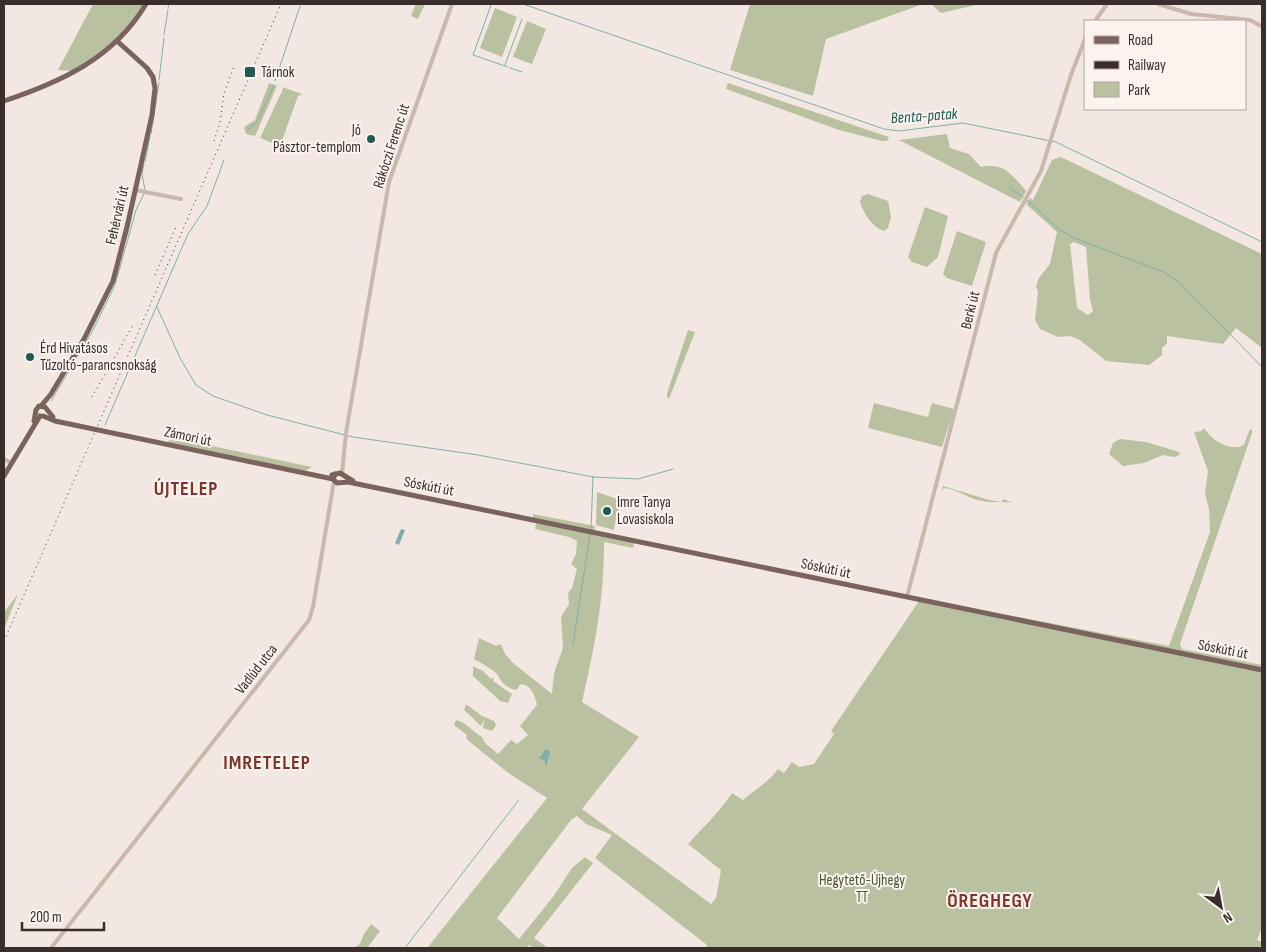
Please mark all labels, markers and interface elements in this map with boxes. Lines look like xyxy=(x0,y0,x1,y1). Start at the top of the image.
legend xyxy=(1084,20,1246,110)
text: Road xyxy=(1128,31,1153,50)
text: Railway xyxy=(1128,56,1166,75)
place label: Tárnok xyxy=(261,63,295,82)
marker: Tárnok xyxy=(243,65,257,79)
text: Park xyxy=(1128,81,1150,100)
street label: Rákóczi Ferenc út xyxy=(369,101,414,191)
water label: Benta-patak xyxy=(890,105,959,128)
place label: Jó Pásztor-templom xyxy=(273,121,361,157)
marker: Jó Pásztor-templom xyxy=(365,133,377,145)
street label: Fehérvári út xyxy=(101,183,134,247)
street label: Berki út xyxy=(957,289,984,331)
place label: Érd Hivatásos Tűzoltó-parancsnokság xyxy=(40,339,157,375)
marker: Érd Hivatásos Tűzoltó-parancsnokság xyxy=(24,351,36,363)
street label: Zámori út xyxy=(162,422,214,451)
street label: Sóskúti út xyxy=(402,472,456,501)
district label: ÚJTELEP xyxy=(154,477,218,501)
place label: Imre Tanya Lovasiskola xyxy=(617,493,674,529)
marker: Imre Tanya Lovasiskola xyxy=(601,505,613,517)
street label: Sóskúti út xyxy=(799,554,853,583)
street label: Sóskúti út xyxy=(1196,635,1250,664)
street label: Vadlúd utca xyxy=(231,640,282,698)
district label: IMRETELEP xyxy=(223,751,311,775)
park label: Hegytető-Újhegy TT xyxy=(819,871,905,907)
north arrow xyxy=(1196,882,1246,932)
district label: ÖREGHEGY xyxy=(947,889,1033,913)
scale bar xyxy=(22,900,105,932)
text: 200 m xyxy=(30,908,62,927)
text: N xyxy=(1220,908,1235,927)

